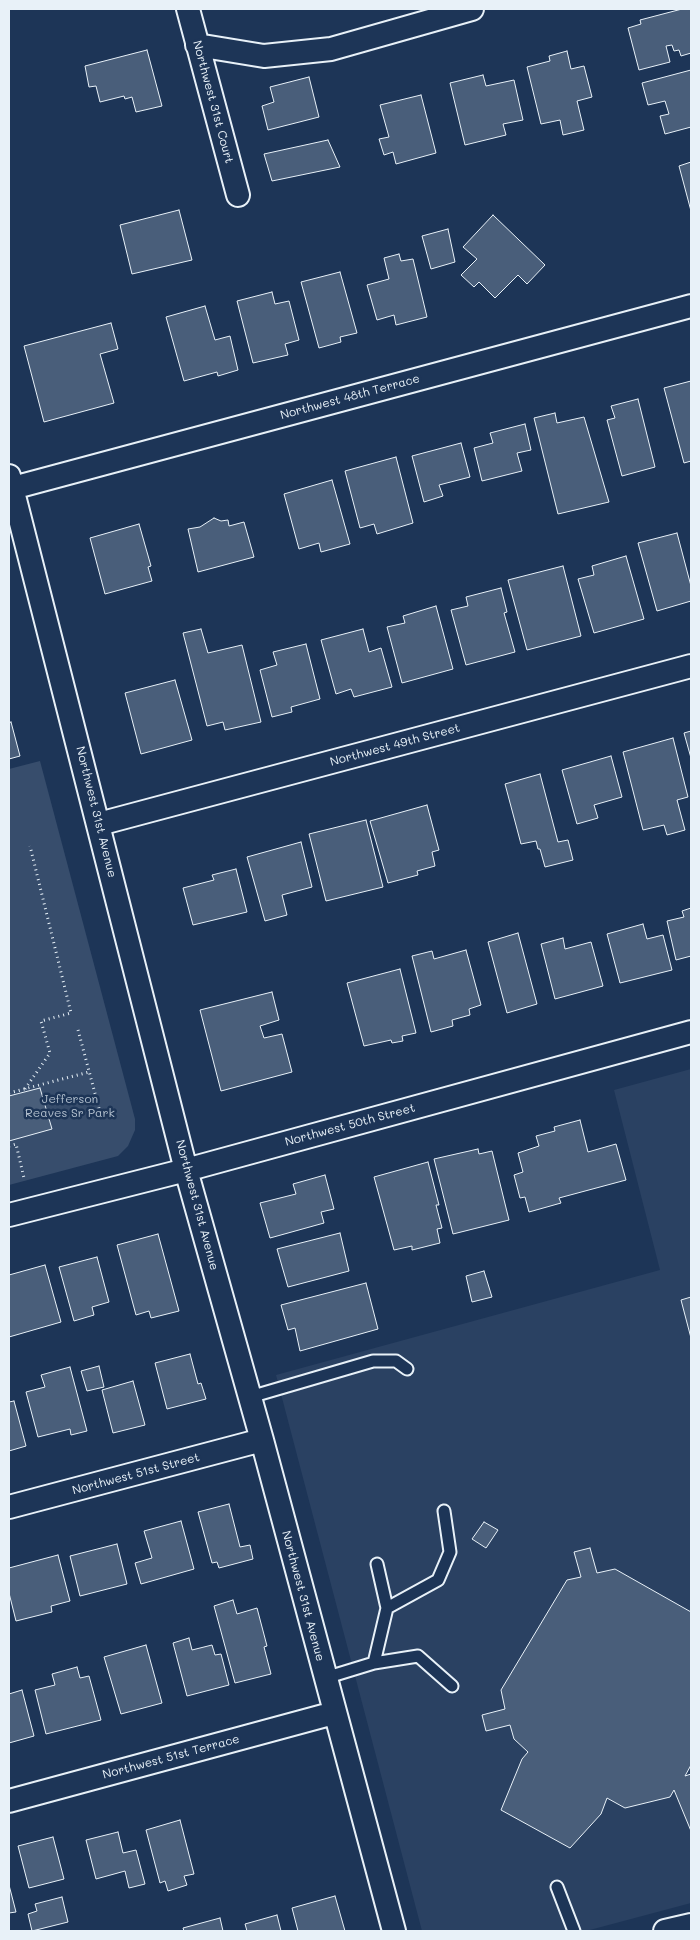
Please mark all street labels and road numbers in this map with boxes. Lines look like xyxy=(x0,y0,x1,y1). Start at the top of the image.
street label: Northwest 31st Court xyxy=(190,39,236,165)
street label: Northwest 48th Terrace xyxy=(279,371,421,423)
street label: Northwest 49th Street xyxy=(328,721,462,769)
street label: Northwest 31st Avenue xyxy=(73,745,119,879)
street label: Northwest 50th Street xyxy=(283,1101,417,1149)
street label: Northwest 31st Avenue xyxy=(173,1138,221,1272)
street label: Northwest 51st Street xyxy=(71,1450,201,1498)
street label: Northwest 31st Avenue xyxy=(279,1529,327,1663)
street label: Northwest 51st Terrace xyxy=(101,1732,241,1782)

